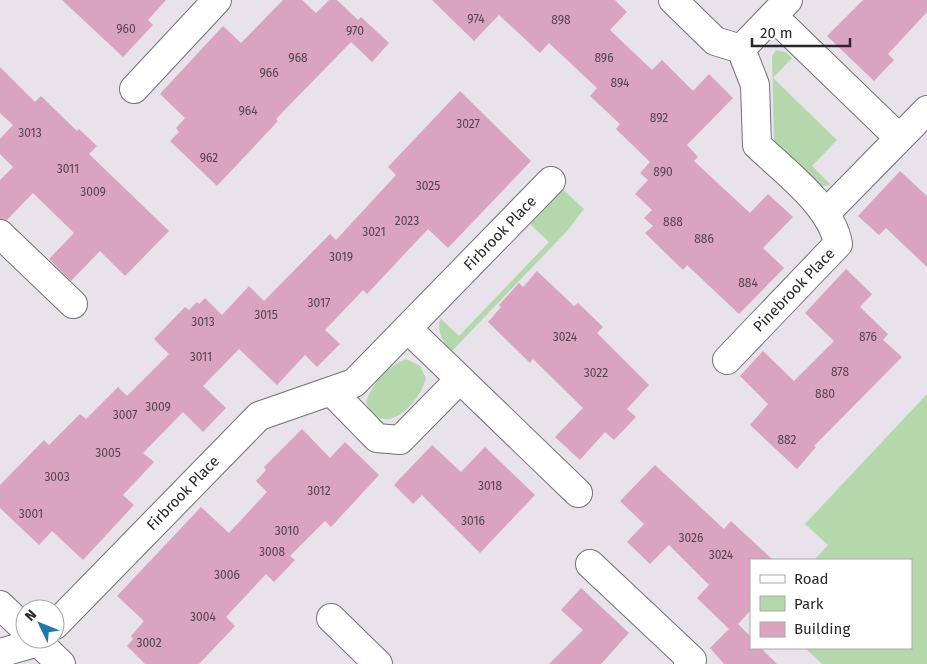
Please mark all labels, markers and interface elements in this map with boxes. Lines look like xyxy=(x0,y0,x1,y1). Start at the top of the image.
house number: 974 xyxy=(467,12,485,26)
house number: 898 xyxy=(551,13,571,27)
scale bar xyxy=(752,15,850,47)
house number: 960 xyxy=(116,22,136,36)
house number: 970 xyxy=(346,24,364,38)
text: 20 m xyxy=(760,24,793,42)
house number: 968 xyxy=(288,51,308,65)
house number: 896 xyxy=(594,51,614,65)
house number: 966 xyxy=(259,66,279,80)
house number: 894 xyxy=(611,76,630,90)
house number: 964 xyxy=(238,104,258,118)
house number: 892 xyxy=(650,111,668,125)
house number: 3027 xyxy=(456,117,480,131)
house number: 3013 xyxy=(18,126,42,140)
house number: 962 xyxy=(200,151,218,165)
house number: 3011 xyxy=(57,162,79,176)
house number: 890 xyxy=(653,165,673,179)
house number: 3025 xyxy=(416,179,440,193)
house number: 3009 xyxy=(80,185,106,199)
street label: Firbrook Place xyxy=(460,192,540,274)
house number: 2023 xyxy=(395,214,419,228)
house number: 888 xyxy=(663,215,683,229)
house number: 3021 xyxy=(362,225,386,239)
house number: 886 xyxy=(694,232,714,246)
street label: Pinebrook Place xyxy=(750,244,838,336)
house number: 3019 xyxy=(329,250,353,264)
house number: 884 xyxy=(738,276,758,290)
house number: 3017 xyxy=(308,296,330,310)
house number: 3015 xyxy=(254,308,278,322)
house number: 3013 xyxy=(191,315,215,329)
house number: 3024 xyxy=(553,330,578,344)
house number: 876 xyxy=(859,330,877,344)
house number: 3011 xyxy=(190,350,212,364)
house number: 878 xyxy=(831,365,849,379)
house number: 3022 xyxy=(584,366,608,380)
house number: 880 xyxy=(815,387,835,401)
house number: 3009 xyxy=(145,400,171,414)
house number: 3007 xyxy=(113,408,137,422)
house number: 882 xyxy=(777,433,797,447)
house number: 3005 xyxy=(95,446,121,460)
street label: Firbrook Place xyxy=(143,452,223,534)
house number: 3003 xyxy=(44,470,70,484)
house number: 3018 xyxy=(478,479,502,493)
house number: 3012 xyxy=(307,484,331,498)
house number: 3001 xyxy=(19,507,43,521)
house number: 3016 xyxy=(461,514,485,528)
house number: 3010 xyxy=(275,524,299,538)
house number: 3026 xyxy=(679,531,703,545)
house number: 3008 xyxy=(259,545,285,559)
house number: 3024 xyxy=(709,548,734,562)
legend xyxy=(750,559,912,649)
house number: 3006 xyxy=(214,568,240,582)
text: Road xyxy=(794,570,829,588)
text: Park xyxy=(794,595,824,613)
north arrow xyxy=(15,599,65,649)
text: N xyxy=(21,606,40,625)
house number: 3004 xyxy=(190,610,216,624)
text: Building xyxy=(794,620,850,638)
house number: 3002 xyxy=(136,636,162,650)

